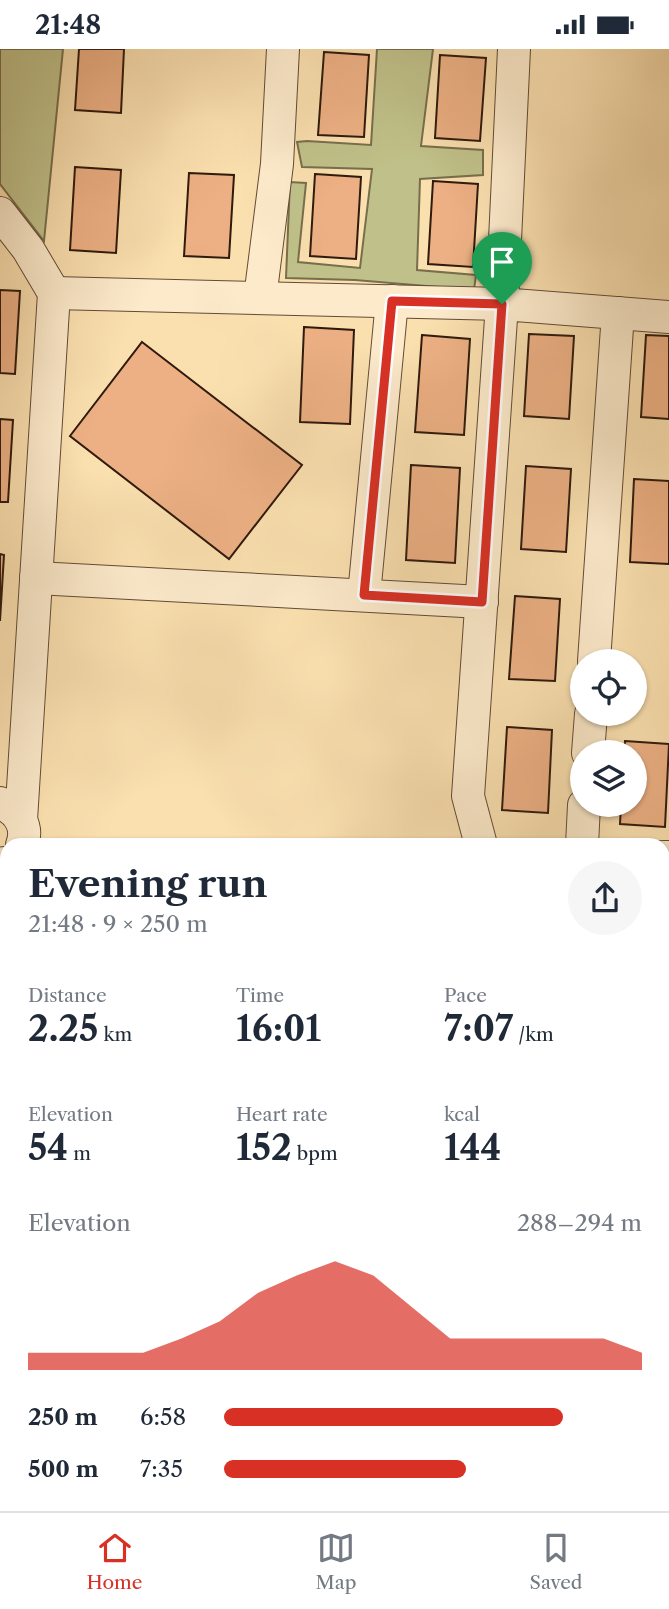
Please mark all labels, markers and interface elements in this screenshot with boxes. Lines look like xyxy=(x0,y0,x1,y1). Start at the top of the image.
text: 21:48 xyxy=(35,9,101,41)
pin xyxy=(472,232,532,304)
icon: arrive xyxy=(483,243,521,281)
map controls xyxy=(570,649,647,817)
button: locate xyxy=(570,649,647,726)
button: layers xyxy=(570,740,647,817)
text: Evening run xyxy=(28,860,268,907)
button: share xyxy=(568,861,642,935)
text: 21:48 · 9 × 250 m xyxy=(28,910,208,938)
text: Distance xyxy=(28,984,107,1007)
text: Time xyxy=(236,984,284,1007)
text: Pace xyxy=(444,984,487,1007)
text: 2.25 xyxy=(28,1007,98,1050)
text: 16:01 xyxy=(236,1007,321,1050)
text: 7:07 xyxy=(444,1007,513,1050)
text: km xyxy=(98,1023,132,1046)
text: /km xyxy=(513,1023,554,1046)
text: Elevation xyxy=(28,1103,113,1126)
text: Heart rate xyxy=(236,1103,328,1126)
text: kcal xyxy=(444,1103,480,1126)
text: 54 xyxy=(28,1126,68,1169)
text: 152 xyxy=(236,1126,292,1169)
text: 144 xyxy=(444,1126,501,1169)
text: m xyxy=(68,1142,91,1165)
text: bpm xyxy=(292,1142,338,1165)
text: Elevation xyxy=(28,1209,131,1237)
text: 288–294 m xyxy=(517,1209,642,1237)
text: 250 m xyxy=(28,1403,98,1431)
text: 6:58 xyxy=(140,1403,186,1431)
text: 500 m xyxy=(28,1455,99,1483)
text: 7:35 xyxy=(140,1455,183,1483)
tab: Home xyxy=(87,1529,142,1594)
tab: Map xyxy=(316,1529,356,1594)
tab: Saved xyxy=(530,1529,582,1594)

